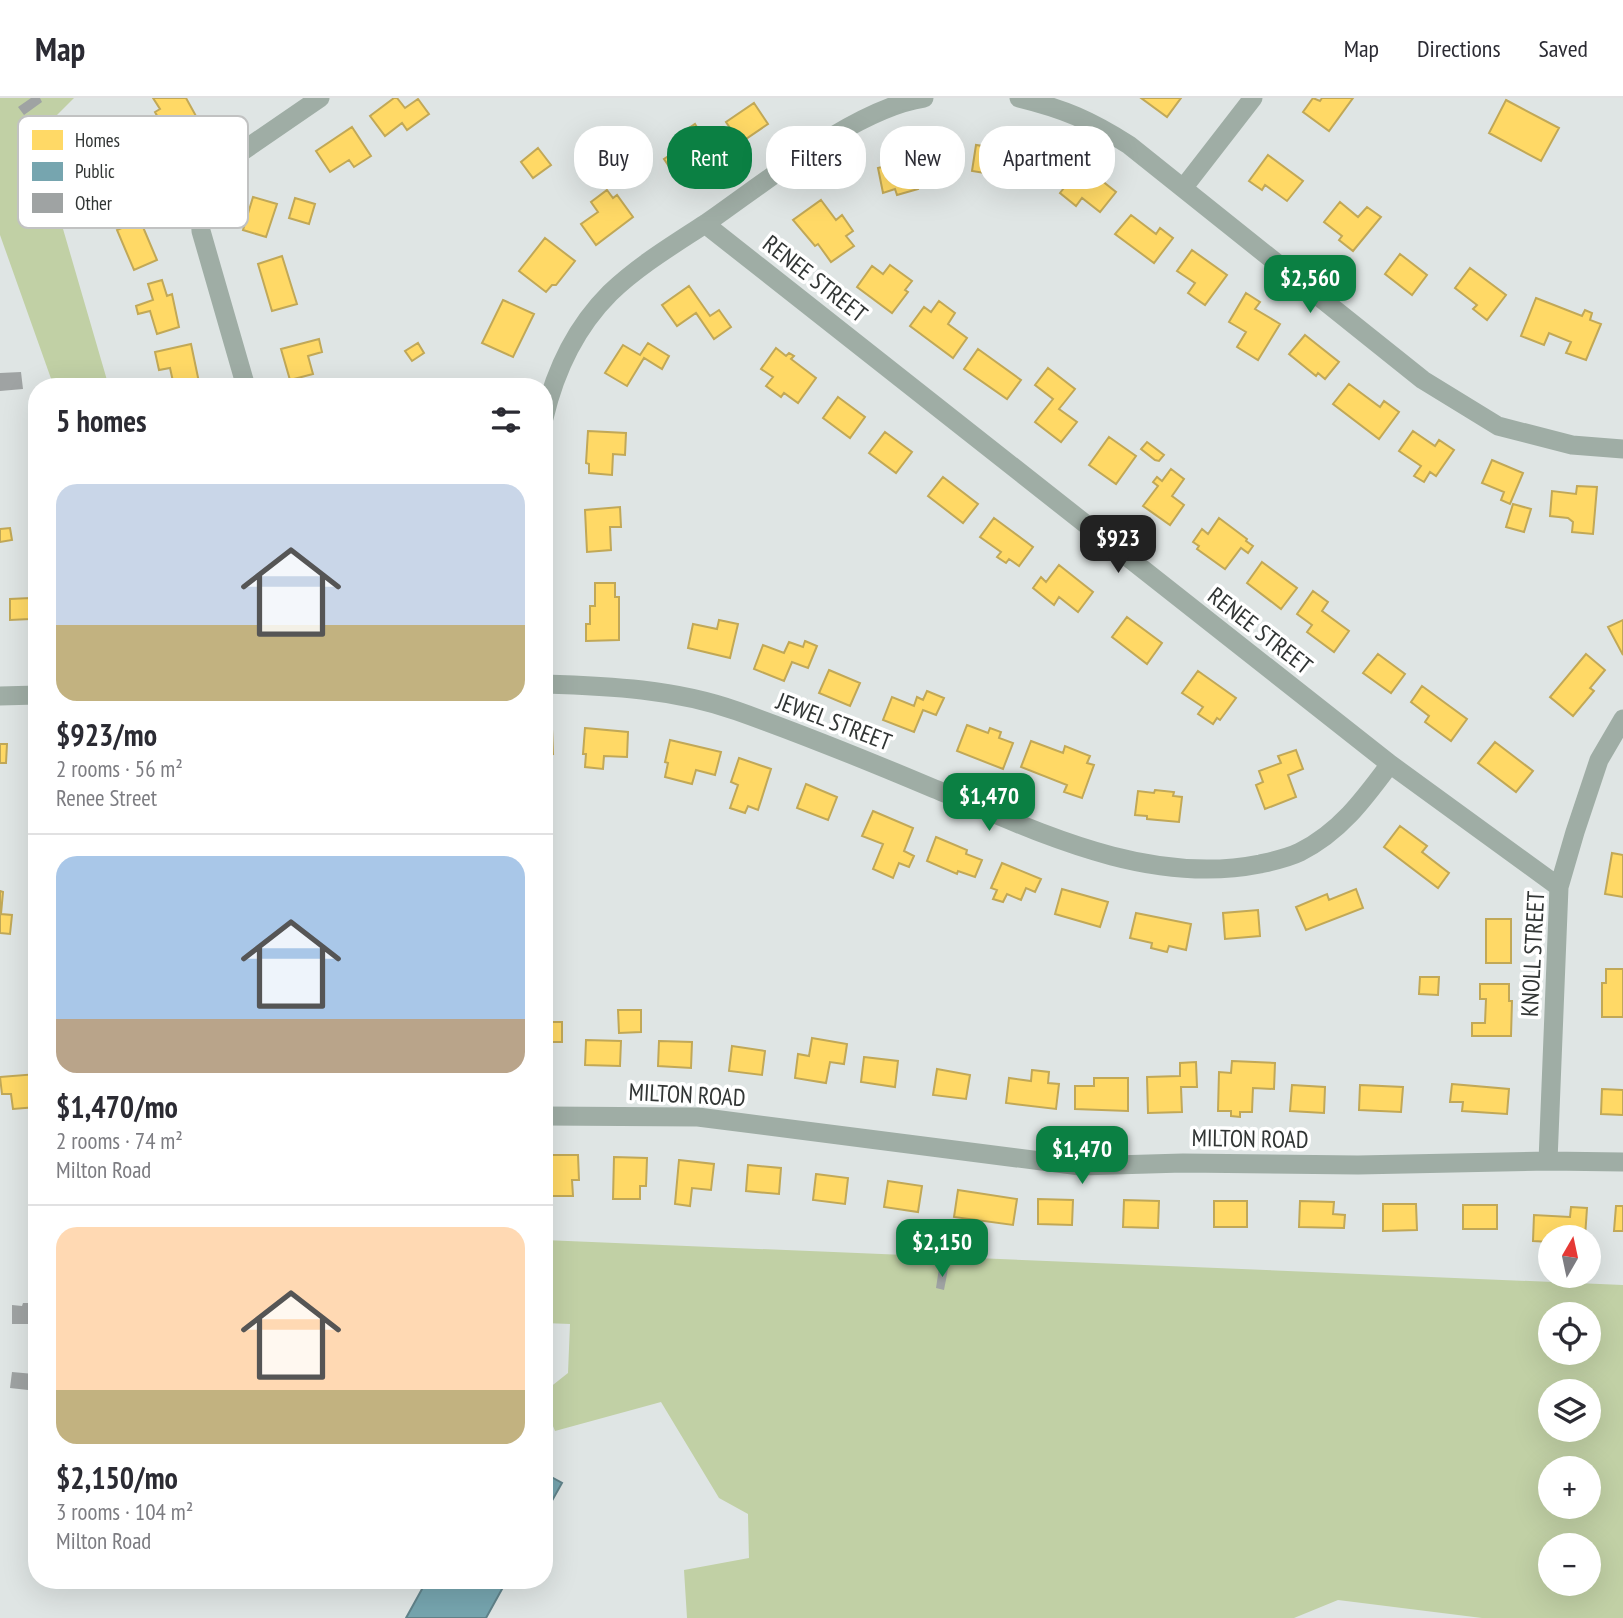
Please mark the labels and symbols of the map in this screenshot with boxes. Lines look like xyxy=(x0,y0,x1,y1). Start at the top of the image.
legend xyxy=(18,116,248,228)
text: Homes xyxy=(75,128,120,152)
text: Public xyxy=(75,159,115,183)
text: Other xyxy=(75,191,113,215)
street label: RENEE STREET xyxy=(757,228,874,329)
pin: $2,560 xyxy=(1253,256,1367,315)
pin: $923 xyxy=(1077,516,1159,575)
street label: RENEE STREET xyxy=(1202,580,1319,681)
street label: JEWEL STREET xyxy=(771,685,896,758)
pin: $1,470 xyxy=(932,774,1046,833)
street label: KNOLL STREET xyxy=(1514,890,1551,1018)
street label: MILTON ROAD xyxy=(628,1076,746,1113)
street label: MILTON ROAD xyxy=(1191,1122,1309,1155)
pin: $1,470 xyxy=(1025,1126,1139,1186)
pin: $2,150 xyxy=(885,1220,999,1279)
north arrow xyxy=(1538,1225,1601,1288)

